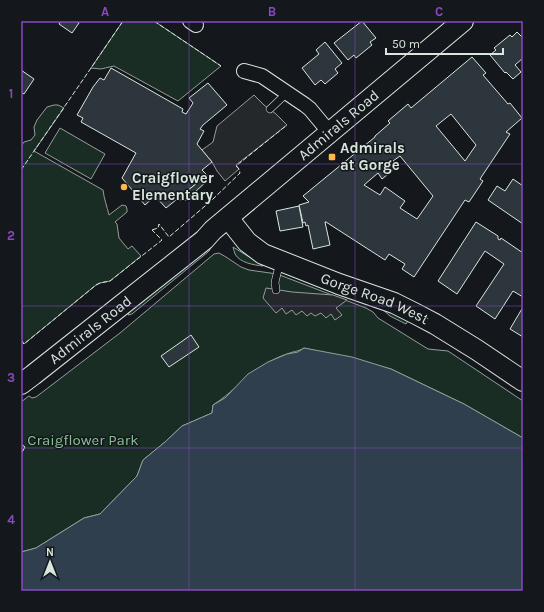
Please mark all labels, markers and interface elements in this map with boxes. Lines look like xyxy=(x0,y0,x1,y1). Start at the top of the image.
text: A xyxy=(101,4,109,19)
text: B xyxy=(268,4,276,19)
text: C xyxy=(435,4,443,19)
scale bar xyxy=(386,30,503,56)
text: 50 m xyxy=(392,37,420,51)
text: 1 xyxy=(9,86,13,101)
street label: Admirals Road xyxy=(294,86,383,164)
place label: Admirals at Gorge xyxy=(340,139,405,174)
marker: Admirals at Gorge xyxy=(327,152,337,162)
place label: Craigflower Elementary xyxy=(132,169,214,204)
marker: Craigflower Elementary xyxy=(119,182,129,192)
text: 2 xyxy=(7,228,15,243)
street label: Gorge Road West xyxy=(318,269,432,328)
street label: Admirals Road xyxy=(45,292,135,368)
text: 3 xyxy=(7,370,15,385)
park label: Craigflower Park xyxy=(27,431,139,449)
text: 4 xyxy=(7,512,15,527)
north arrow xyxy=(30,542,70,582)
text: N xyxy=(46,546,54,559)

